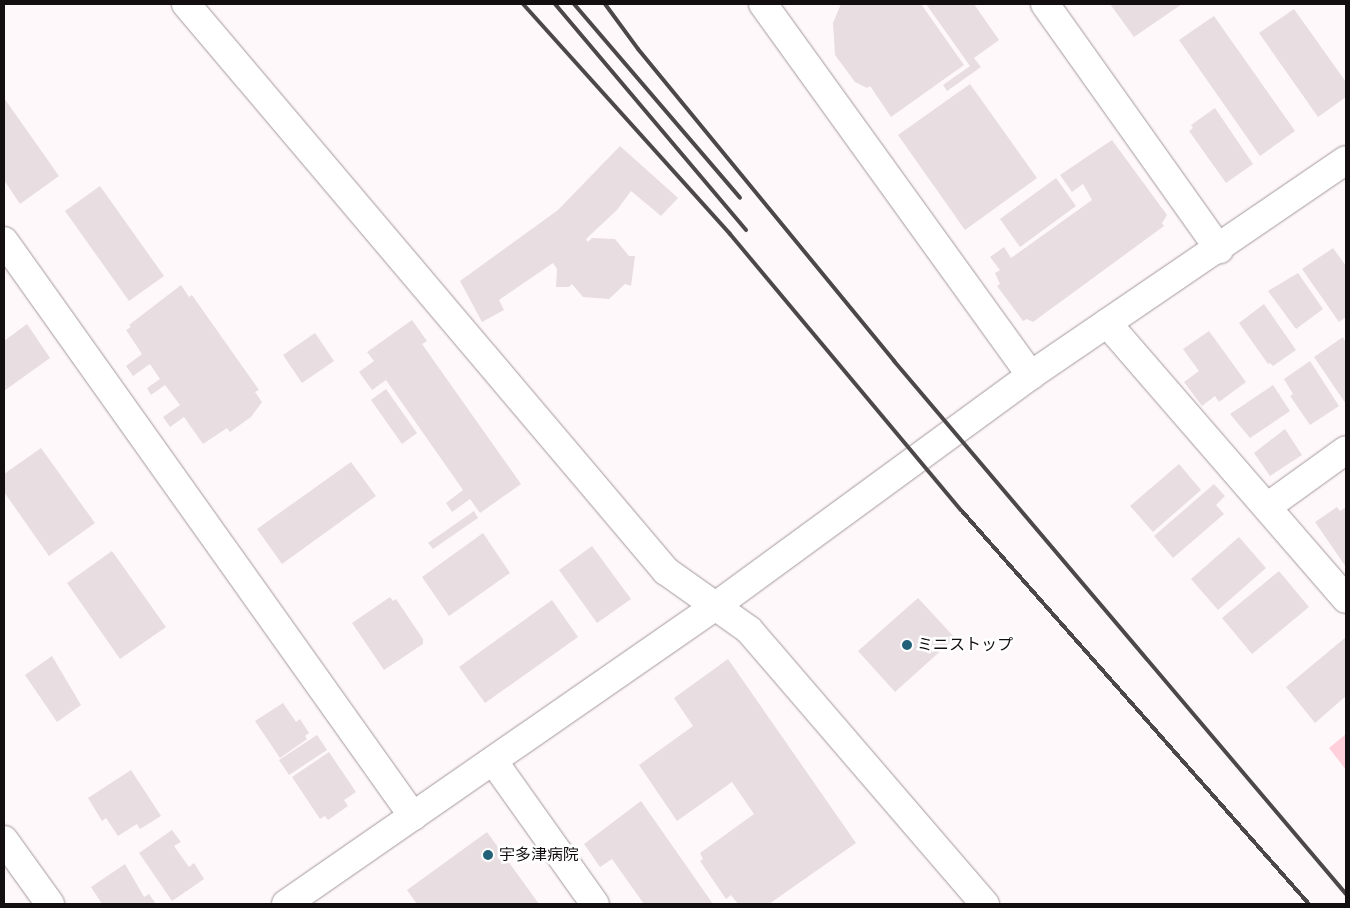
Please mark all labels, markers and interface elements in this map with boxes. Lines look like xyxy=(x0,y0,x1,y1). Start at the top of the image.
place label: ミニストップ xyxy=(917,635,1013,655)
marker: ミニストップ xyxy=(901,639,913,651)
place label: 宇多津病院 xyxy=(499,845,579,865)
marker: 宇多津病院 xyxy=(481,848,495,862)

